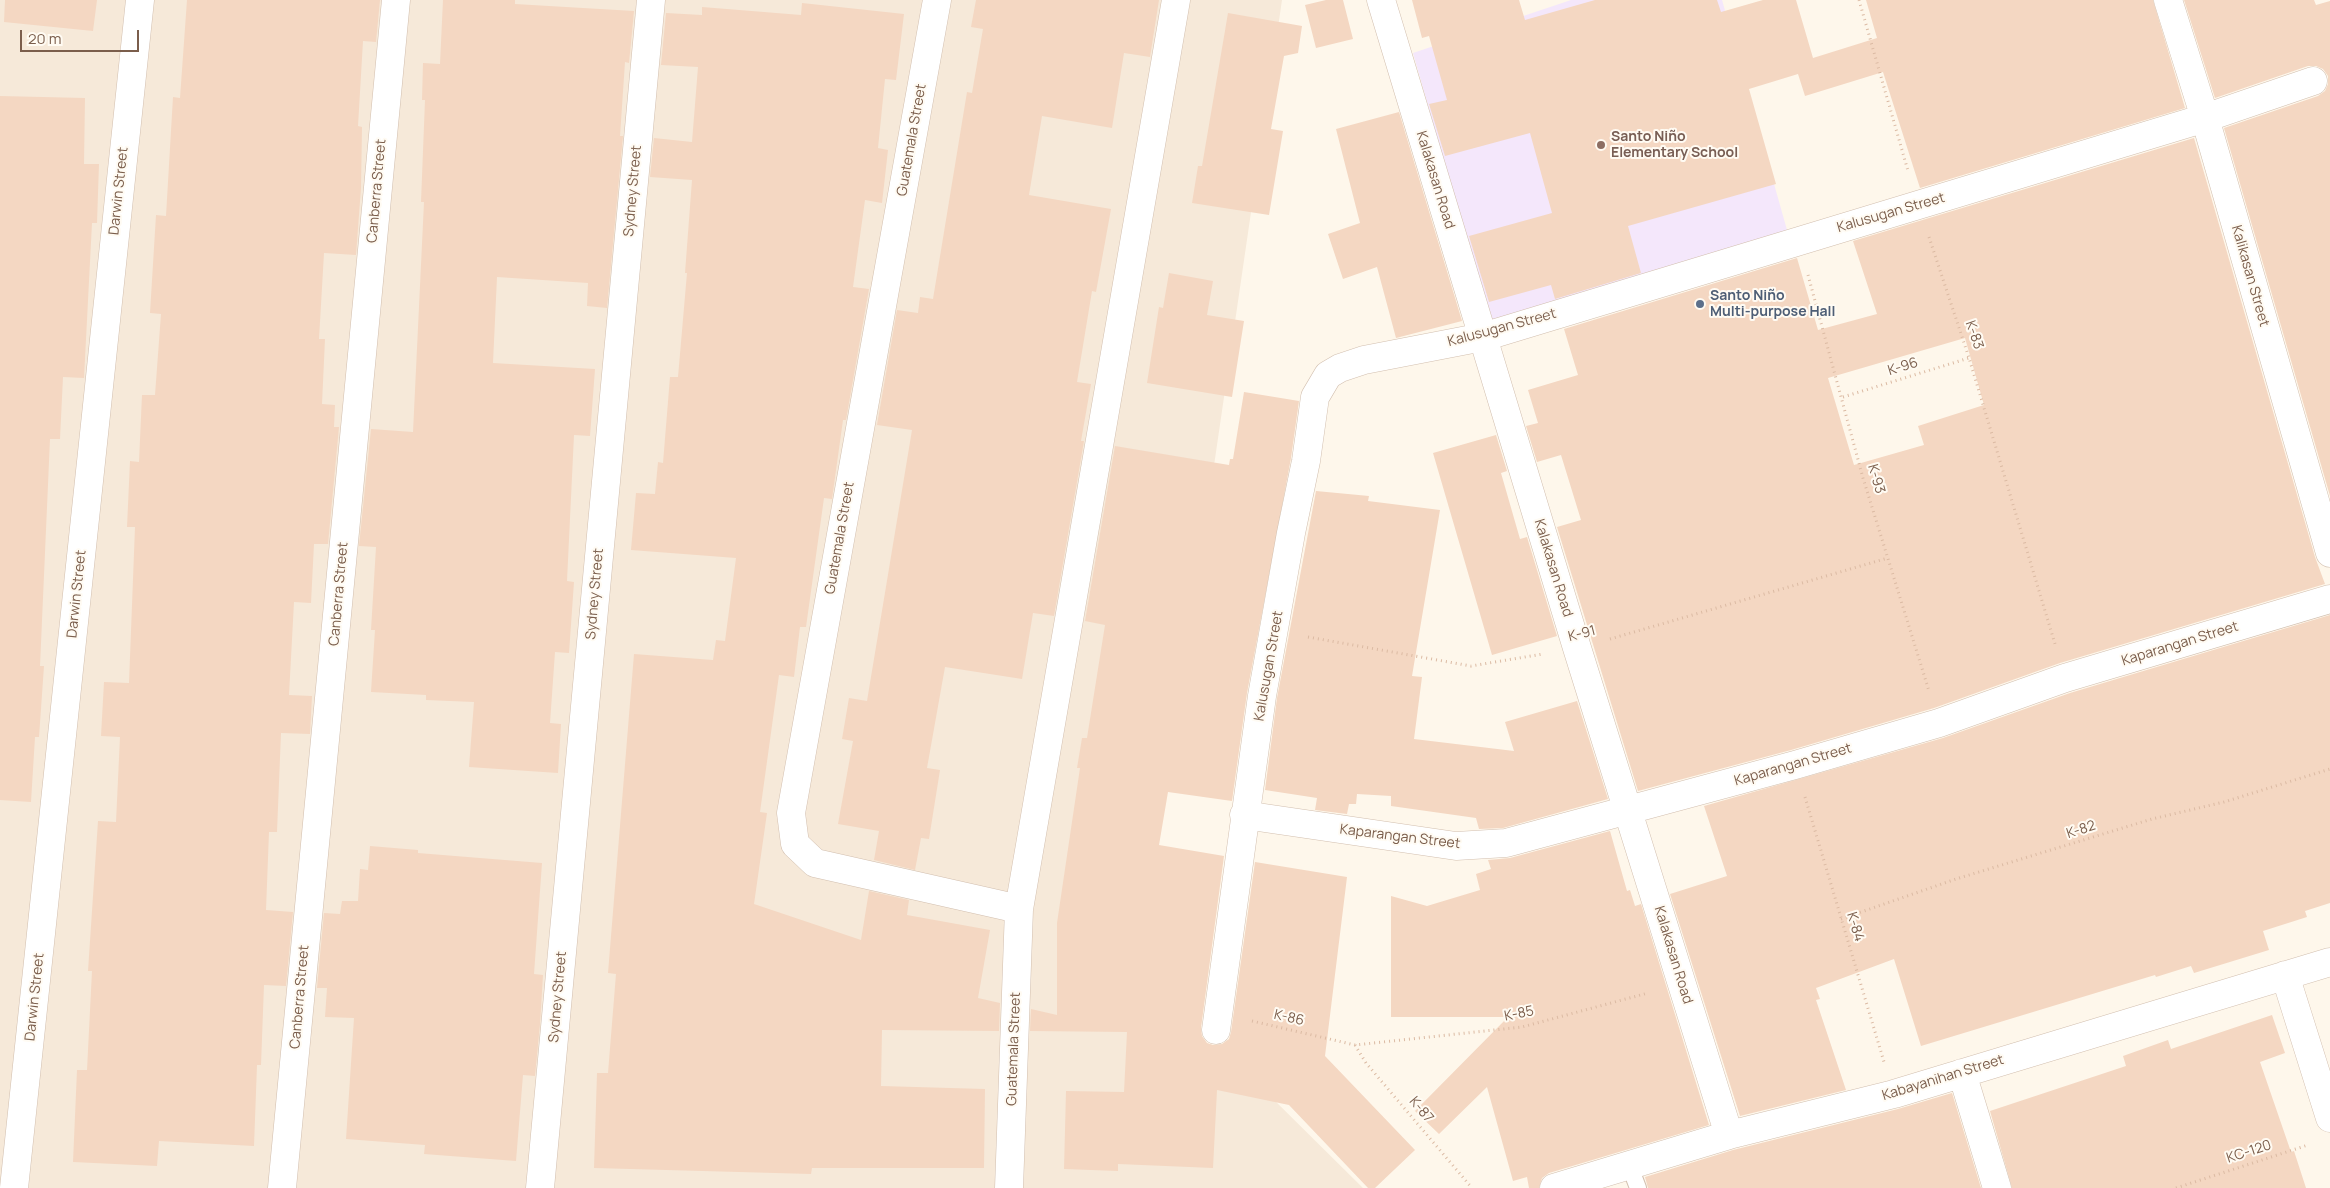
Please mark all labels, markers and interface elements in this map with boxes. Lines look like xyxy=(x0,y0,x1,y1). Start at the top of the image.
scale bar xyxy=(22,20,141,52)
text: 20 m xyxy=(28,28,61,49)
street label: Guatemala Street xyxy=(894,82,930,198)
street label: Kalakasan Road xyxy=(1412,129,1458,231)
place label: Santo Niño Elementary School xyxy=(1611,129,1738,162)
street label: Canberra Street xyxy=(364,138,390,244)
marker: Santo Niño Elementary School xyxy=(1595,139,1607,151)
street label: Sydney Street xyxy=(621,145,645,237)
street label: Darwin Street xyxy=(106,146,132,236)
street label: Kalusugan Street xyxy=(1835,190,1947,236)
street label: Kalikasan Street xyxy=(2227,223,2273,329)
place label: Santo Niño Multi-purpose Hall xyxy=(1710,288,1835,321)
marker: Santo Niño Multi-purpose Hall xyxy=(1694,298,1706,310)
street label: Kalusugan Street xyxy=(1446,305,1558,351)
street label: K-83 xyxy=(1961,318,1987,352)
street label: K-96 xyxy=(1886,354,1920,380)
street label: K-93 xyxy=(1864,462,1888,496)
street label: Guatemala Street xyxy=(822,480,858,596)
street label: Kalakasan Road xyxy=(1530,517,1576,619)
street label: Canberra Street xyxy=(326,541,352,647)
street label: Sydney Street xyxy=(583,548,607,640)
street label: Darwin Street xyxy=(64,549,90,639)
street label: Kalusugan Street xyxy=(1251,610,1287,722)
street label: Kaparangan Street xyxy=(2120,618,2240,670)
street label: K-91 xyxy=(1567,623,1597,645)
street label: Kaparangan Street xyxy=(1732,740,1854,790)
street label: K-82 xyxy=(2064,817,2098,843)
street label: Kaparangan Street xyxy=(1339,821,1461,853)
street label: Kalakasan Road xyxy=(1650,904,1696,1006)
street label: K-84 xyxy=(1843,910,1867,944)
street label: Canberra Street xyxy=(287,944,313,1050)
street label: Sydney Street xyxy=(546,951,570,1043)
street label: Darwin Street xyxy=(22,952,48,1042)
street label: Guatemala Street xyxy=(1004,992,1024,1106)
street label: K-85 xyxy=(1503,1003,1535,1025)
street label: K-86 xyxy=(1272,1006,1306,1030)
street label: Kabayanihan Street xyxy=(1880,1051,2006,1105)
street label: K-87 xyxy=(1405,1094,1437,1126)
street label: KC-120 xyxy=(2225,1137,2273,1167)

